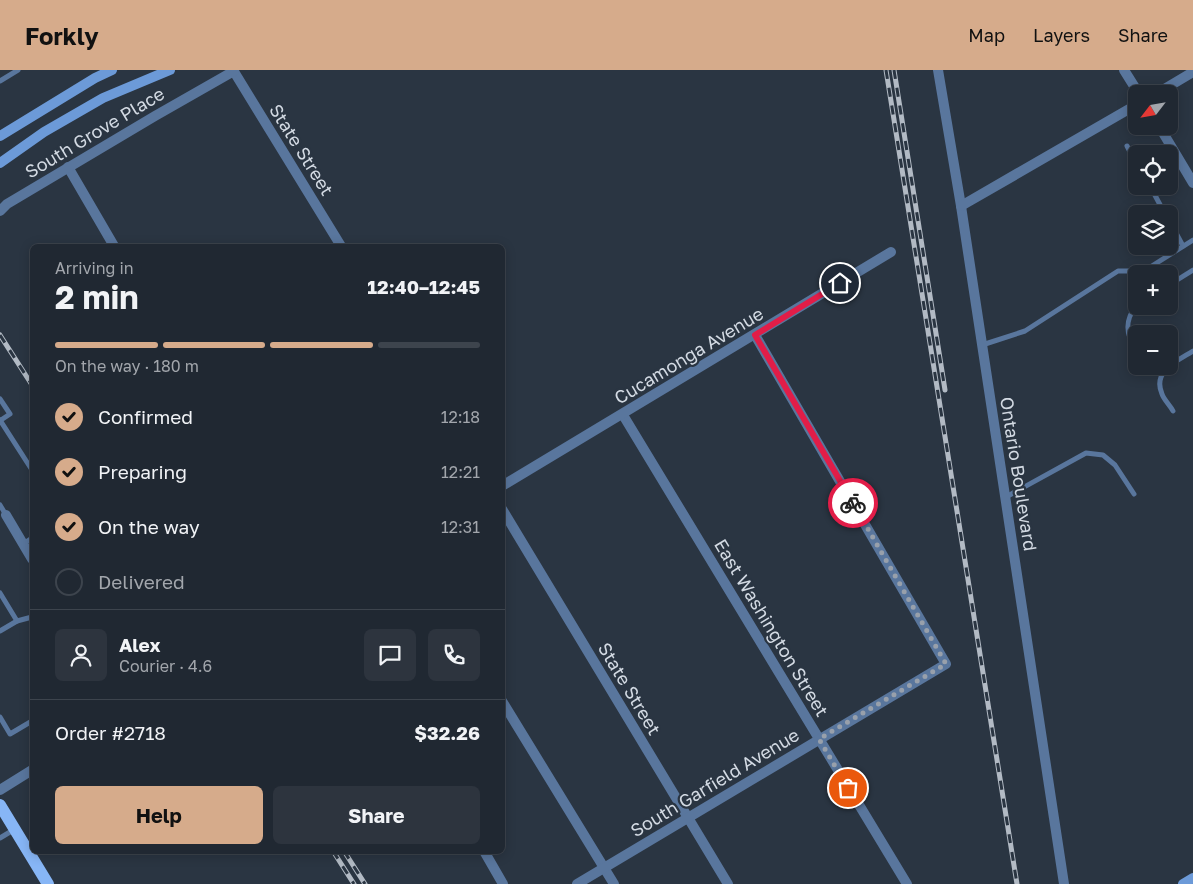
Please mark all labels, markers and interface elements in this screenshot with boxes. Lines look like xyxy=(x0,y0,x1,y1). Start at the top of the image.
text: Forkly xyxy=(25,21,99,50)
text: Map xyxy=(968,24,1005,46)
text: Layers xyxy=(1033,24,1090,46)
text: Share xyxy=(1118,24,1168,46)
street label: South Grove Place xyxy=(21,82,168,182)
north arrow xyxy=(1128,85,1178,135)
map controls xyxy=(1128,85,1178,375)
street label: State Street xyxy=(265,100,339,199)
button: locate xyxy=(1128,145,1178,195)
button: layers xyxy=(1128,205,1178,255)
text: Arriving in xyxy=(55,258,134,278)
pin xyxy=(819,262,861,304)
button: + xyxy=(1128,265,1178,315)
icon: home xyxy=(826,269,854,297)
text: 12:40–12:45 xyxy=(367,275,480,298)
text: 2 min xyxy=(55,278,139,316)
street label: Cucamonga Avenue xyxy=(610,302,767,408)
button: − xyxy=(1128,325,1178,375)
text: On the way · 180 m xyxy=(55,356,199,376)
street label: Ontario Boulevard xyxy=(996,395,1042,552)
icon: check xyxy=(55,403,83,431)
text: Confirmed xyxy=(98,405,193,428)
text: 12:18 xyxy=(441,407,480,427)
icon: check xyxy=(55,458,83,486)
text: Preparing xyxy=(98,460,187,483)
text: 12:21 xyxy=(441,462,480,482)
courier xyxy=(828,478,878,528)
icon: bike xyxy=(839,489,867,517)
icon: check xyxy=(55,513,83,541)
text: On the way xyxy=(98,515,200,538)
text: 12:31 xyxy=(441,517,480,537)
street label: East Washington Street xyxy=(710,535,834,720)
text: Delivered xyxy=(98,570,185,593)
button: person xyxy=(55,629,107,681)
button: chat xyxy=(364,629,416,681)
button: phone xyxy=(428,629,480,681)
text: Alex xyxy=(119,633,160,656)
street label: State Street xyxy=(594,638,666,739)
text: Courier · 4.6 xyxy=(119,656,212,676)
text: Order #2718 xyxy=(55,721,166,744)
text: $32.26 xyxy=(414,721,480,744)
street label: South Garfield Avenue xyxy=(626,723,803,841)
pin xyxy=(827,767,869,809)
icon: bag xyxy=(834,774,862,802)
button: Help xyxy=(55,786,263,844)
button: Share xyxy=(273,786,480,844)

